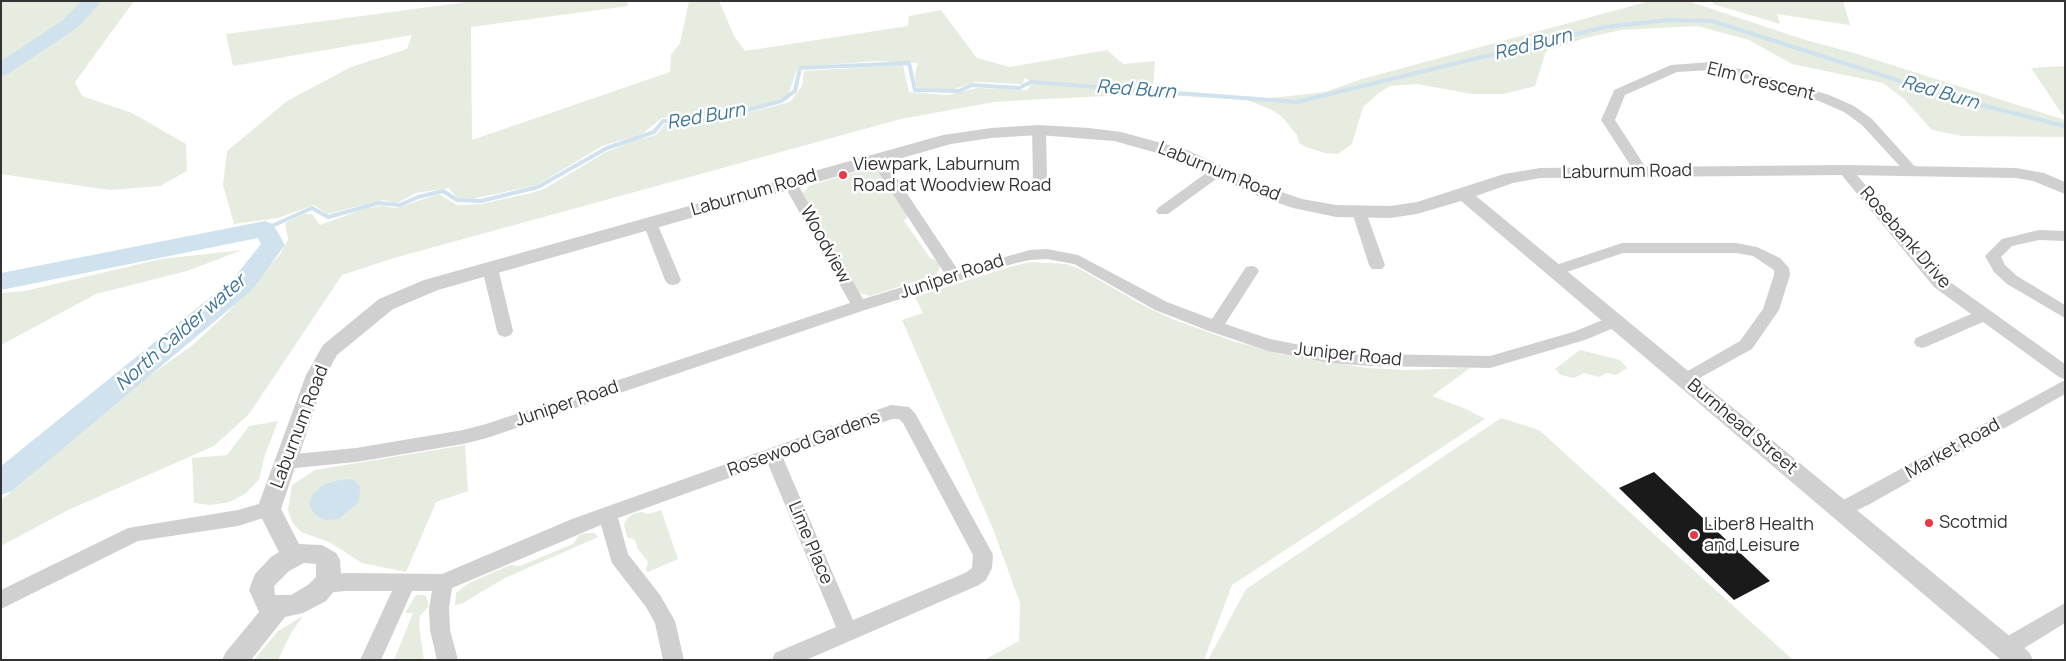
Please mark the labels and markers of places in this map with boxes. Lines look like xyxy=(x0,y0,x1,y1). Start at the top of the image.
place label: Viewpark, Laburnum Road at Woodview Road xyxy=(853,154,1051,196)
marker: Viewpark, Laburnum Road at Woodview Road xyxy=(837,169,849,181)
place label: Scotmid xyxy=(1939,512,2008,534)
place label: Liber8 Health and Leisure xyxy=(1704,514,1814,556)
marker: Scotmid xyxy=(1923,517,1935,529)
marker: Liber8 Health and Leisure xyxy=(1688,529,1700,541)

